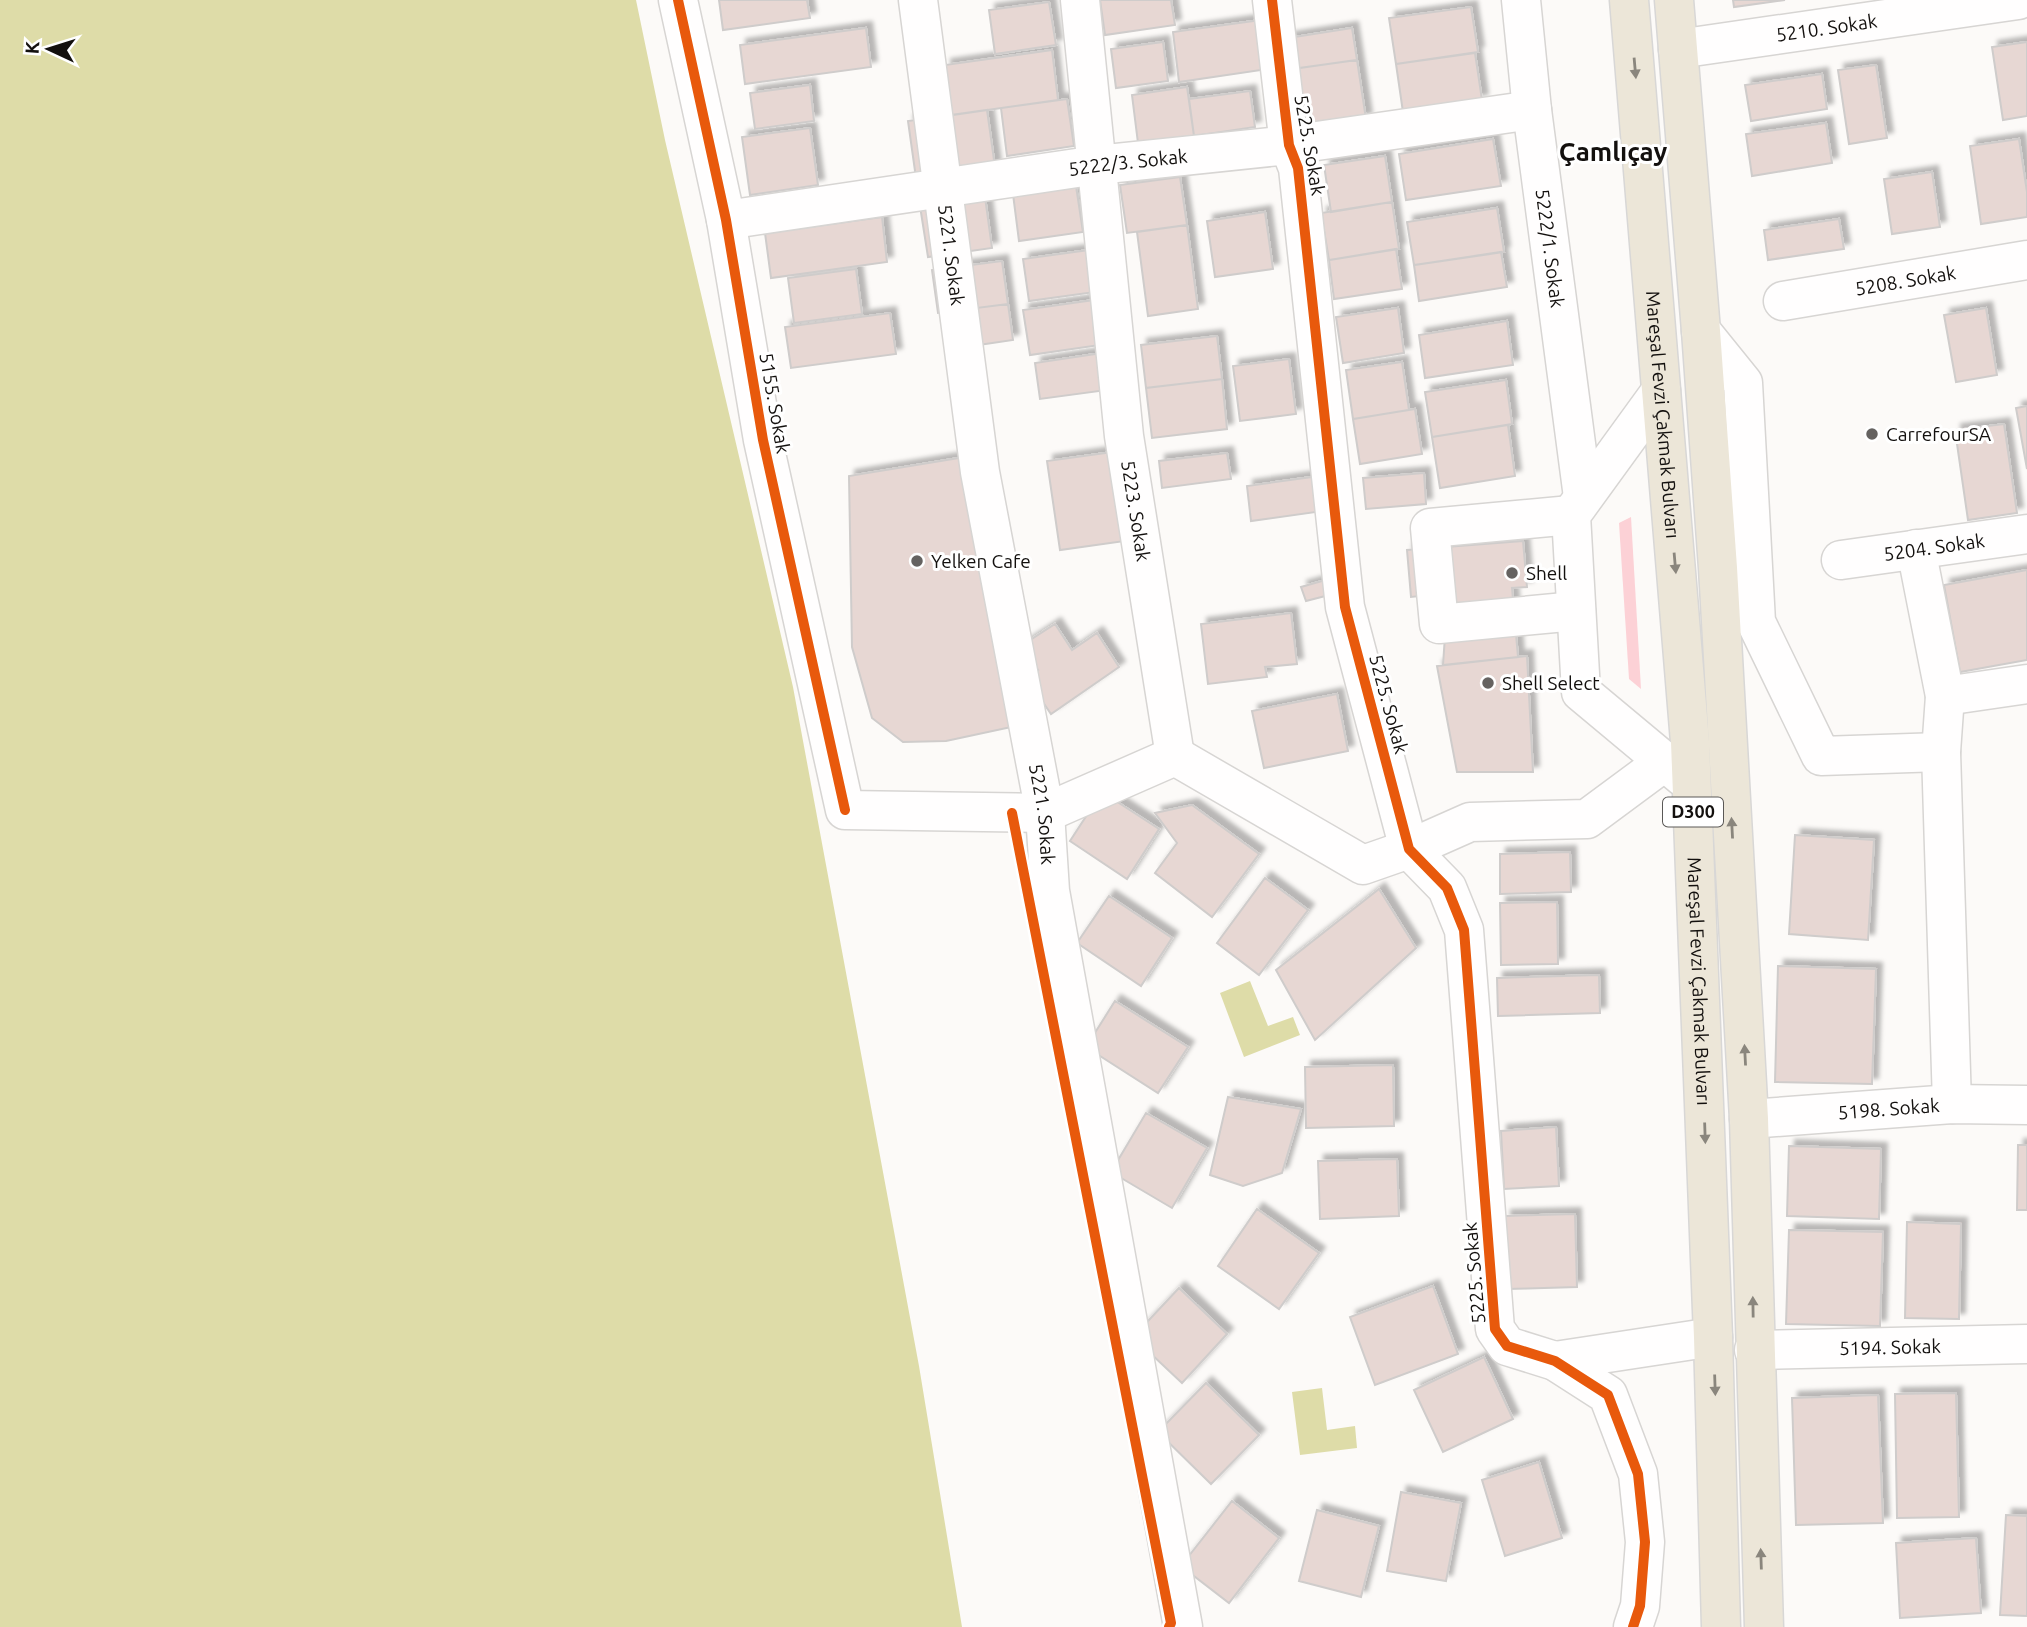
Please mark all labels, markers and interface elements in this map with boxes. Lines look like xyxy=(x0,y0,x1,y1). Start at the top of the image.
street label: 5210. Sokak xyxy=(1774,9,1879,46)
north arrow xyxy=(14,14,84,84)
text: K xyxy=(21,40,43,55)
one-way arrow xyxy=(1630,57,1641,79)
street label: 5225. Sokak xyxy=(1290,93,1330,197)
district label: Çamlıçay xyxy=(1559,137,1667,167)
street label: 5222/3. Sokak xyxy=(1067,145,1189,180)
street label: 5222/1. Sokak xyxy=(1531,187,1569,309)
street label: 5221. Sokak xyxy=(934,203,969,307)
street label: 5208. Sokak xyxy=(1853,261,1958,300)
street label: Mareşal Fevzi Çakmak Bulvarı xyxy=(1642,290,1684,540)
street label: 5155. Sokak xyxy=(755,351,795,455)
place label: CarrefourSA xyxy=(1886,423,1992,445)
marker: CarrefourSA xyxy=(1864,426,1880,442)
street label: 5223. Sokak xyxy=(1117,459,1155,563)
street label: 5204. Sokak xyxy=(1882,529,1987,565)
place label: Yelken Cafe xyxy=(931,550,1031,572)
marker: Yelken Cafe xyxy=(909,553,925,569)
one-way arrow xyxy=(1670,553,1681,575)
place label: Shell xyxy=(1526,562,1567,584)
marker: Shell xyxy=(1504,565,1520,581)
street label: 5225. Sokak xyxy=(1365,652,1413,756)
place label: Shell Select xyxy=(1502,672,1600,694)
marker: Shell Select xyxy=(1480,675,1496,691)
street label: 5221. Sokak xyxy=(1025,762,1059,866)
road number: D300 xyxy=(1663,798,1723,826)
one-way arrow xyxy=(1727,817,1738,839)
street label: Mareşal Fevzi Çakmak Bulvarı xyxy=(1683,857,1715,1106)
one-way arrow xyxy=(1739,1044,1750,1066)
street label: 5198. Sokak xyxy=(1837,1094,1941,1123)
one-way arrow xyxy=(1700,1122,1711,1144)
street label: 5225. Sokak xyxy=(1459,1221,1489,1325)
one-way arrow xyxy=(1747,1296,1759,1318)
street label: 5194. Sokak xyxy=(1839,1335,1942,1359)
one-way arrow xyxy=(1709,1374,1720,1396)
one-way arrow xyxy=(1756,1548,1767,1570)

